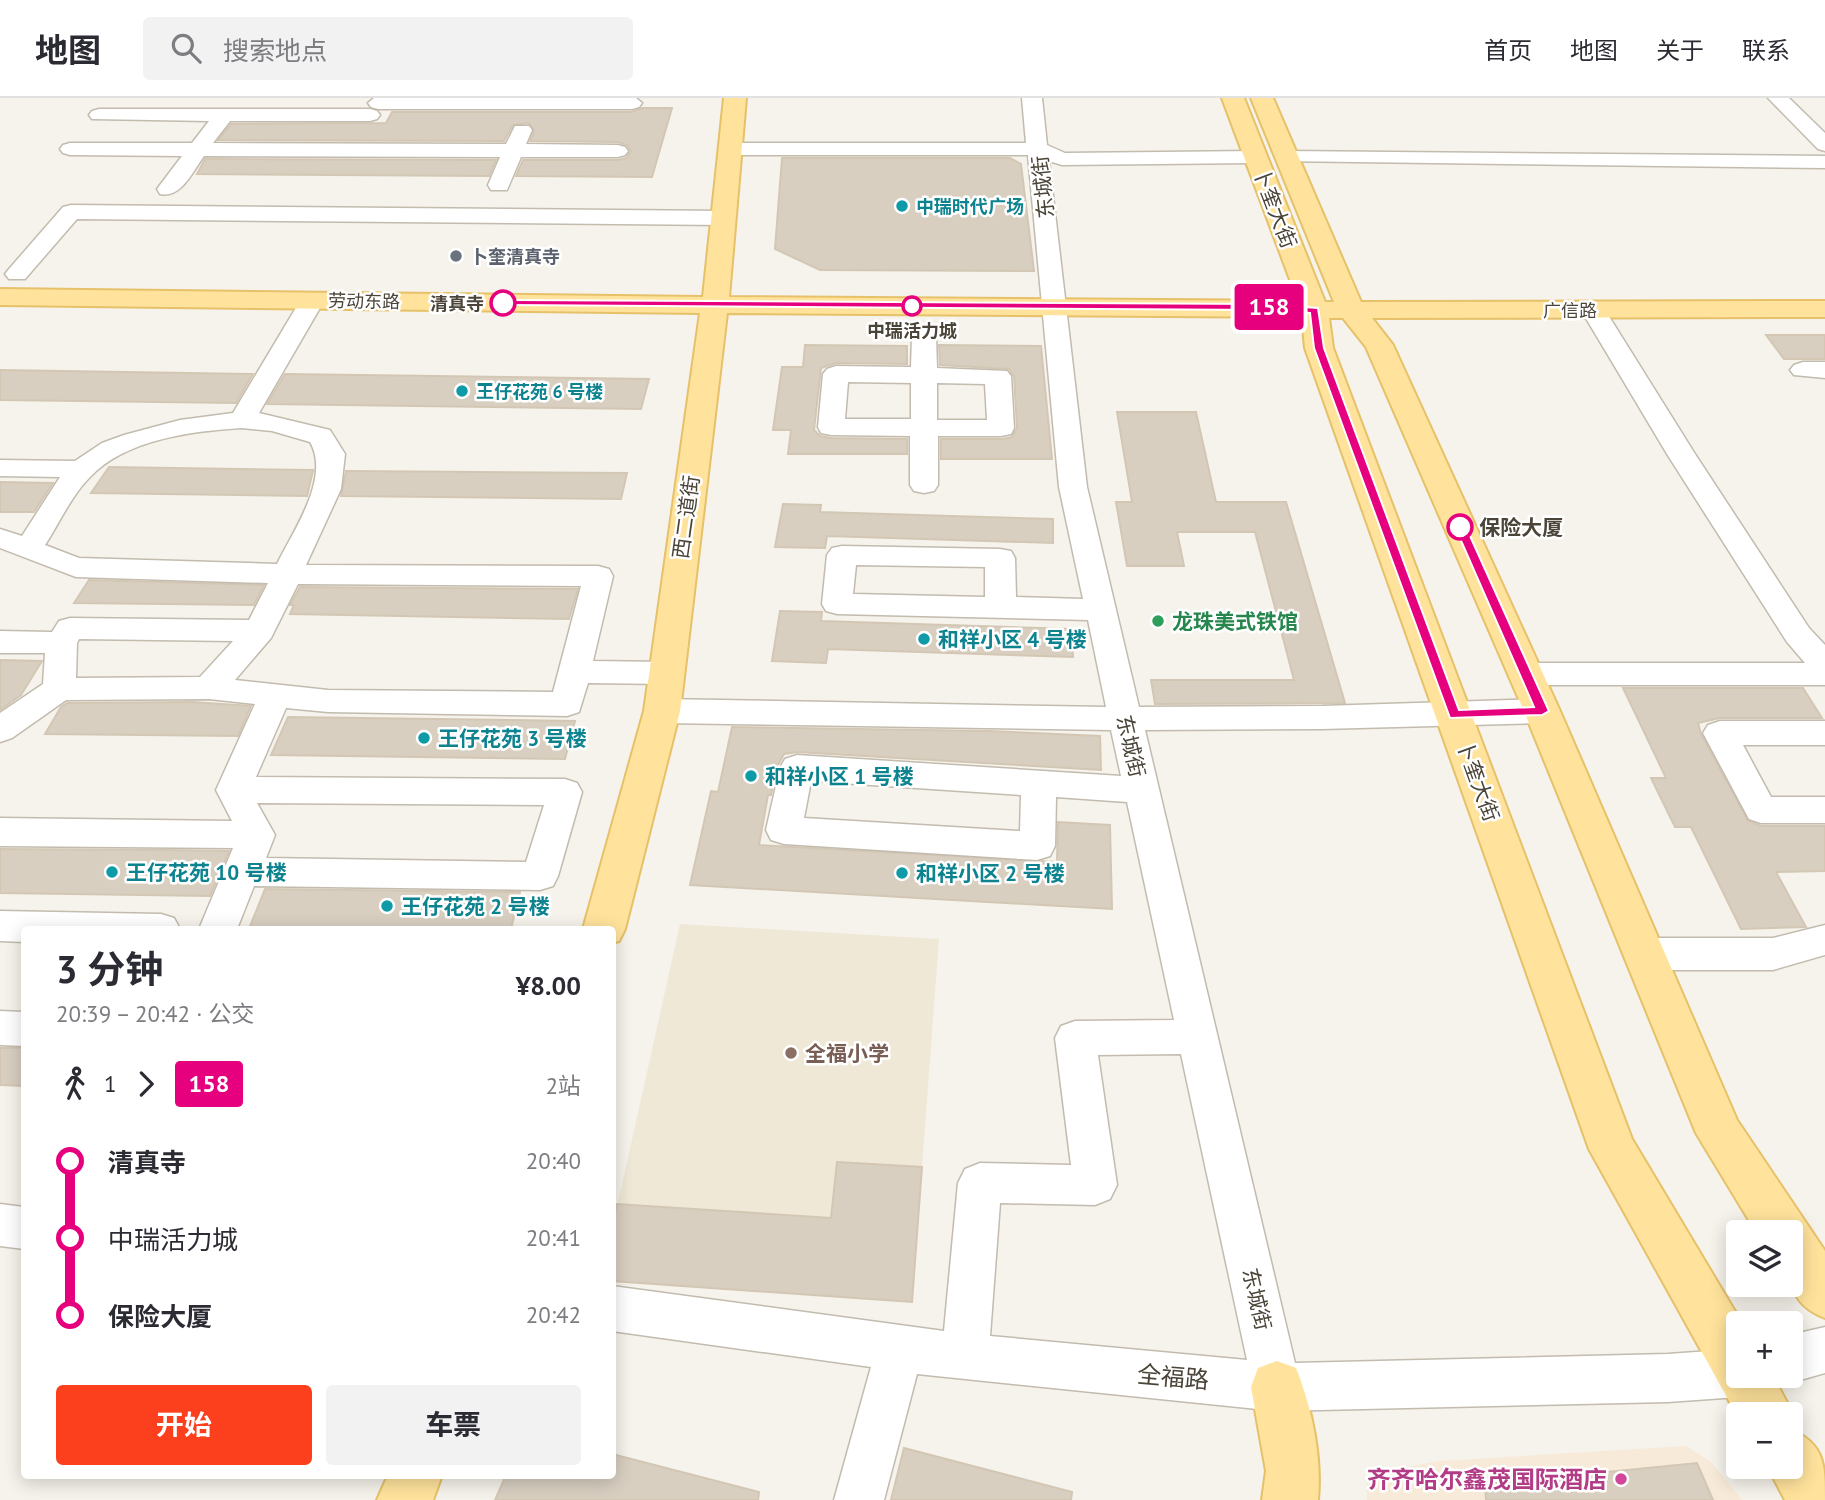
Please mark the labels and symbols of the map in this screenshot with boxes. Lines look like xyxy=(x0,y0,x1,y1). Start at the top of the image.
street label: 东城街 xyxy=(1026,154,1060,220)
street label: 卜奎大街 xyxy=(1247,164,1303,252)
place label: 中瑞时代广场 xyxy=(916,195,1024,218)
marker: 中瑞时代广场 xyxy=(894,198,910,214)
place label: 卜奎清真寺 xyxy=(470,245,560,268)
marker: 卜奎清真寺 xyxy=(448,248,464,264)
line badge: 158 xyxy=(1229,284,1309,330)
street label: 劳动东路 xyxy=(328,289,400,313)
marker: 清真寺 xyxy=(490,290,516,316)
place label: 清真寺 xyxy=(430,292,484,315)
marker: 中瑞活力城 xyxy=(902,296,922,316)
street label: 广信路 xyxy=(1543,299,1597,322)
place label: 中瑞活力城 xyxy=(867,319,957,342)
place label: 王仔花苑 6 号楼 xyxy=(476,380,603,403)
marker: 王仔花苑 6 号楼 xyxy=(454,383,470,399)
street label: 西二道街 xyxy=(667,474,705,560)
marker: 保险大厦 xyxy=(1447,514,1473,540)
place label: 保险大厦 xyxy=(1479,514,1563,541)
place label: 龙珠美式铁馆 xyxy=(1172,608,1298,635)
marker: 龙珠美式铁馆 xyxy=(1150,613,1166,629)
place label: 和祥小区 4 号楼 xyxy=(938,626,1087,653)
marker: 和祥小区 4 号楼 xyxy=(916,631,932,647)
street label: 东城街 xyxy=(1111,712,1151,780)
place label: 王仔花苑 3 号楼 xyxy=(438,725,587,752)
marker: 王仔花苑 3 号楼 xyxy=(416,730,432,746)
street label: 卜奎大街 xyxy=(1451,737,1505,825)
place label: 和祥小区 1 号楼 xyxy=(765,763,914,790)
marker: 和祥小区 1 号楼 xyxy=(743,768,759,784)
place label: 王仔花苑 10 号楼 xyxy=(126,859,286,886)
place label: 和祥小区 2 号楼 xyxy=(916,860,1065,887)
marker: 王仔花苑 10 号楼 xyxy=(104,864,120,880)
marker: 和祥小区 2 号楼 xyxy=(894,865,910,881)
place label: 王仔花苑 2 号楼 xyxy=(401,893,550,920)
marker: 王仔花苑 2 号楼 xyxy=(379,898,395,914)
place label: 全福小学 xyxy=(805,1040,889,1067)
marker: 全福小学 xyxy=(783,1045,799,1061)
street label: 东城街 xyxy=(1237,1265,1277,1333)
street label: 全福路 xyxy=(1136,1358,1210,1396)
place label: 齐齐哈尔鑫茂国际酒店 xyxy=(1367,1464,1607,1495)
marker: 齐齐哈尔鑫茂国际酒店 xyxy=(1613,1471,1629,1487)

